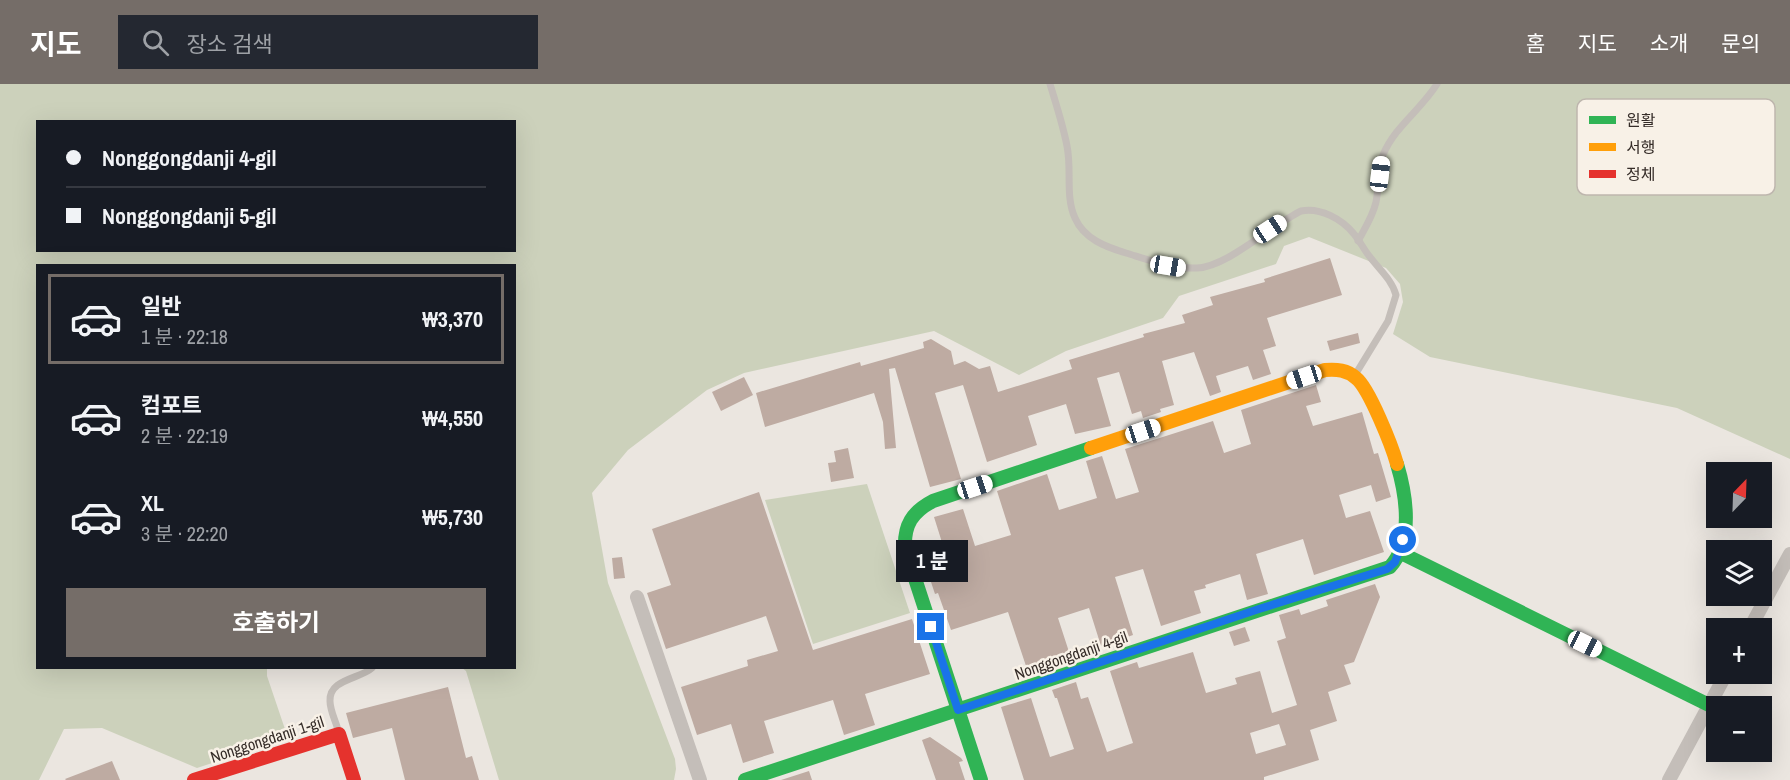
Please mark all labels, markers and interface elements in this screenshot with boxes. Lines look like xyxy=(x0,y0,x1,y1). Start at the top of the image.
search box xyxy=(118,15,538,69)
text: 지도 xyxy=(30,25,82,63)
icon: search xyxy=(139,26,172,59)
text: 장소 검색 xyxy=(187,29,273,59)
text: 홈 xyxy=(1526,29,1545,58)
text: 지도 xyxy=(1578,29,1617,58)
text: 소개 xyxy=(1650,29,1688,58)
text: 문의 xyxy=(1721,29,1760,58)
legend xyxy=(1577,99,1775,195)
text: 원활 xyxy=(1626,109,1656,131)
text: 서행 xyxy=(1626,136,1655,158)
text: Nonggongdanji 4-gil xyxy=(102,143,276,173)
car xyxy=(1369,155,1391,193)
text: 정체 xyxy=(1626,163,1655,185)
text: Nonggongdanji 5-gil xyxy=(102,201,276,231)
car xyxy=(1250,212,1290,246)
car xyxy=(1149,254,1187,278)
text: 일반 xyxy=(141,291,181,321)
icon: car xyxy=(69,292,123,346)
text: ₩3,370 xyxy=(422,304,483,334)
text: 1 분 · 22:18 xyxy=(141,323,228,350)
car xyxy=(1284,363,1324,391)
text: 컴포트 xyxy=(141,390,202,420)
icon: car xyxy=(69,391,123,445)
text: ₩4,550 xyxy=(422,403,483,433)
car xyxy=(1123,417,1163,445)
text: 2 분 · 22:19 xyxy=(141,422,228,449)
north arrow xyxy=(1706,462,1772,528)
map controls xyxy=(1706,462,1772,762)
car xyxy=(955,473,995,501)
text: XL xyxy=(141,488,164,518)
icon: car xyxy=(69,490,123,544)
text: ₩5,730 xyxy=(422,502,483,532)
text: 3 분 · 22:20 xyxy=(141,520,228,547)
route start xyxy=(1389,526,1416,553)
callout: 1 분 xyxy=(895,540,967,582)
button: layers xyxy=(1706,540,1772,606)
text: 1 분 xyxy=(916,547,948,574)
button: 호출하기 xyxy=(66,588,486,657)
route end xyxy=(917,613,944,640)
button: + xyxy=(1706,618,1772,684)
street label: Nonggongdanji 4-gil xyxy=(1012,625,1131,685)
car xyxy=(1565,628,1605,660)
button: − xyxy=(1706,696,1772,762)
street label: Nonggongdanji 1-gil xyxy=(207,710,327,768)

